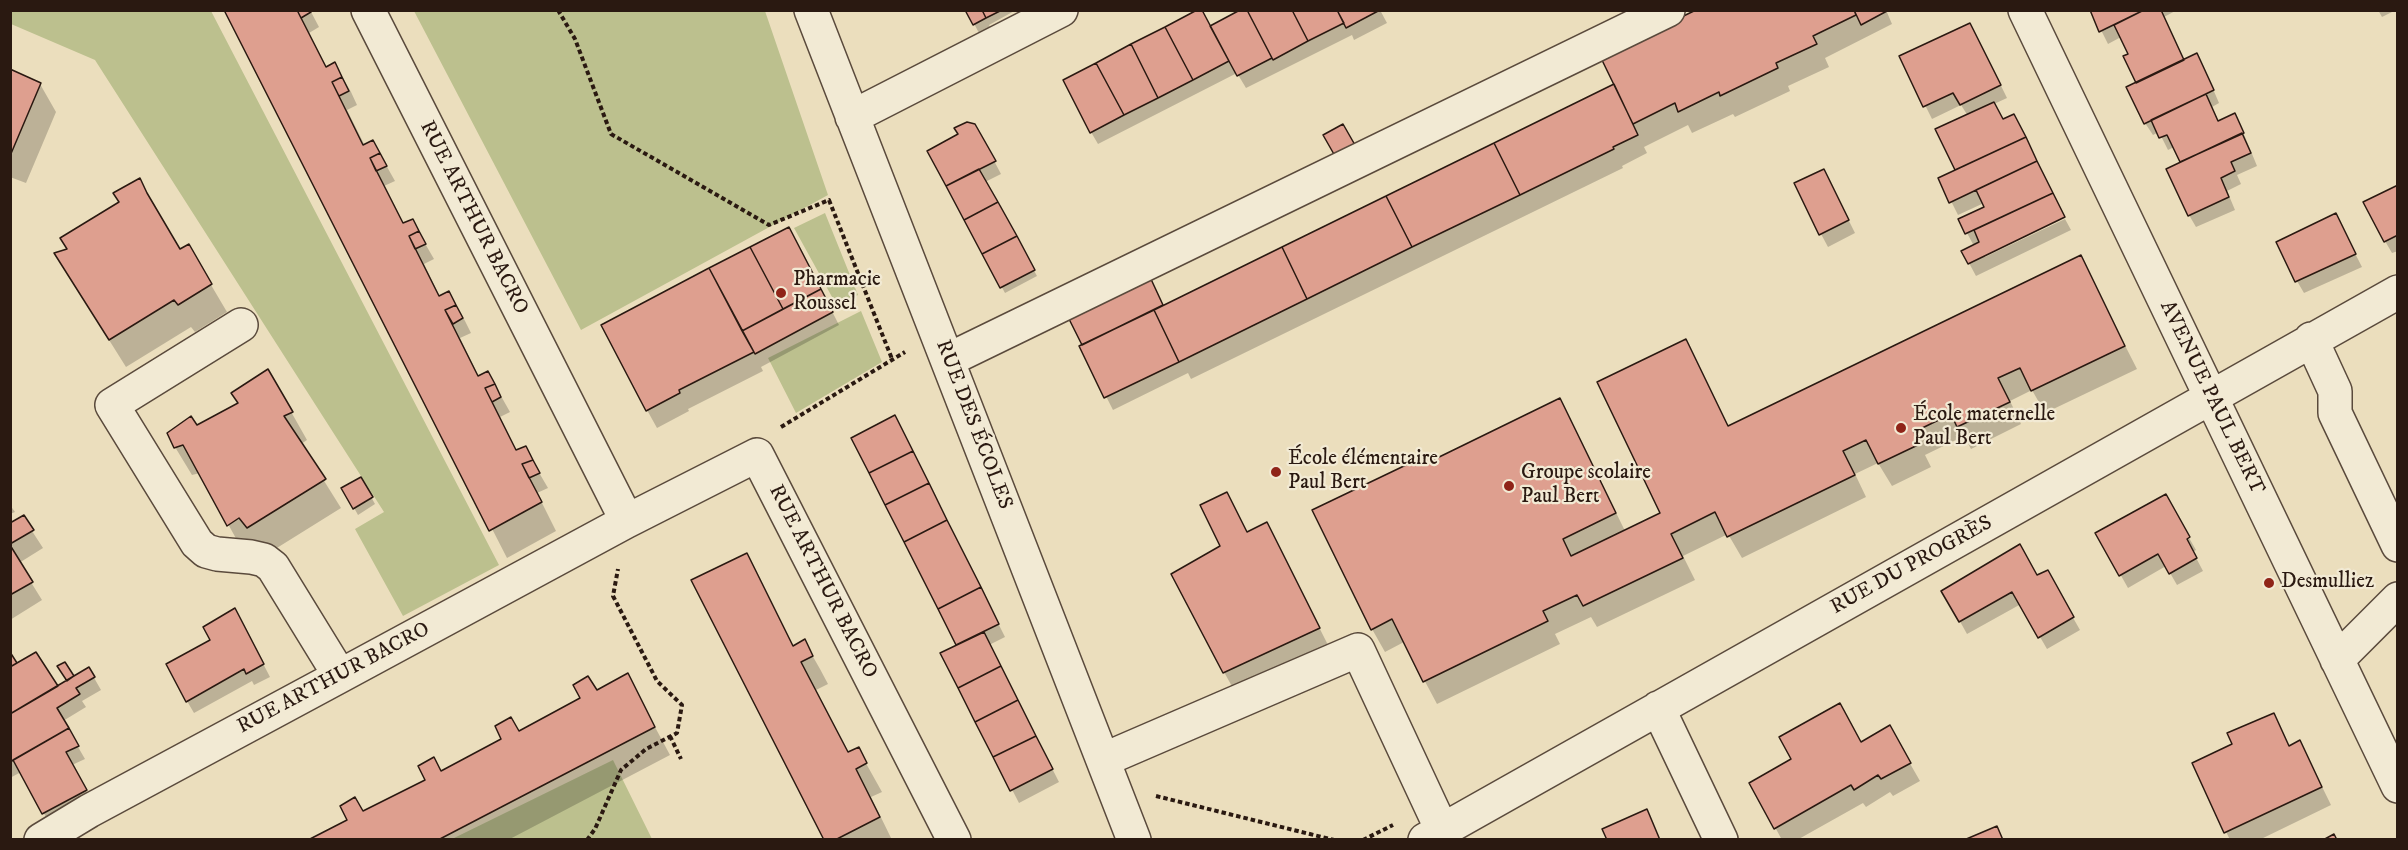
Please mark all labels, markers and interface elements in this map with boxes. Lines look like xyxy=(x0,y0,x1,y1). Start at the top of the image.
street label: RUE ARTHUR BACRO xyxy=(413,117,533,319)
place label: Pharmacie Roussel xyxy=(793,268,881,318)
marker: Pharmacie Roussel xyxy=(774,286,788,300)
street label: AVENUE PAUL BERT xyxy=(2153,297,2269,499)
street label: RUE DES ÉCOLES xyxy=(929,337,1017,513)
place label: École maternelle Paul Bert xyxy=(1913,403,2055,453)
marker: École maternelle Paul Bert xyxy=(1894,421,1908,435)
place label: École élémentaire Paul Bert xyxy=(1288,447,1438,497)
place label: Groupe scolaire Paul Bert xyxy=(1521,461,1651,511)
marker: École élémentaire Paul Bert xyxy=(1269,465,1283,479)
marker: Groupe scolaire Paul Bert xyxy=(1502,479,1516,493)
street label: RUE ARTHUR BACRO xyxy=(762,481,882,683)
street label: RUE DU PROGRÈS xyxy=(1827,511,1997,621)
place label: Desmulliez xyxy=(2281,570,2374,596)
marker: Desmulliez xyxy=(2262,576,2276,590)
street label: RUE ARTHUR BACRO xyxy=(234,618,434,740)

